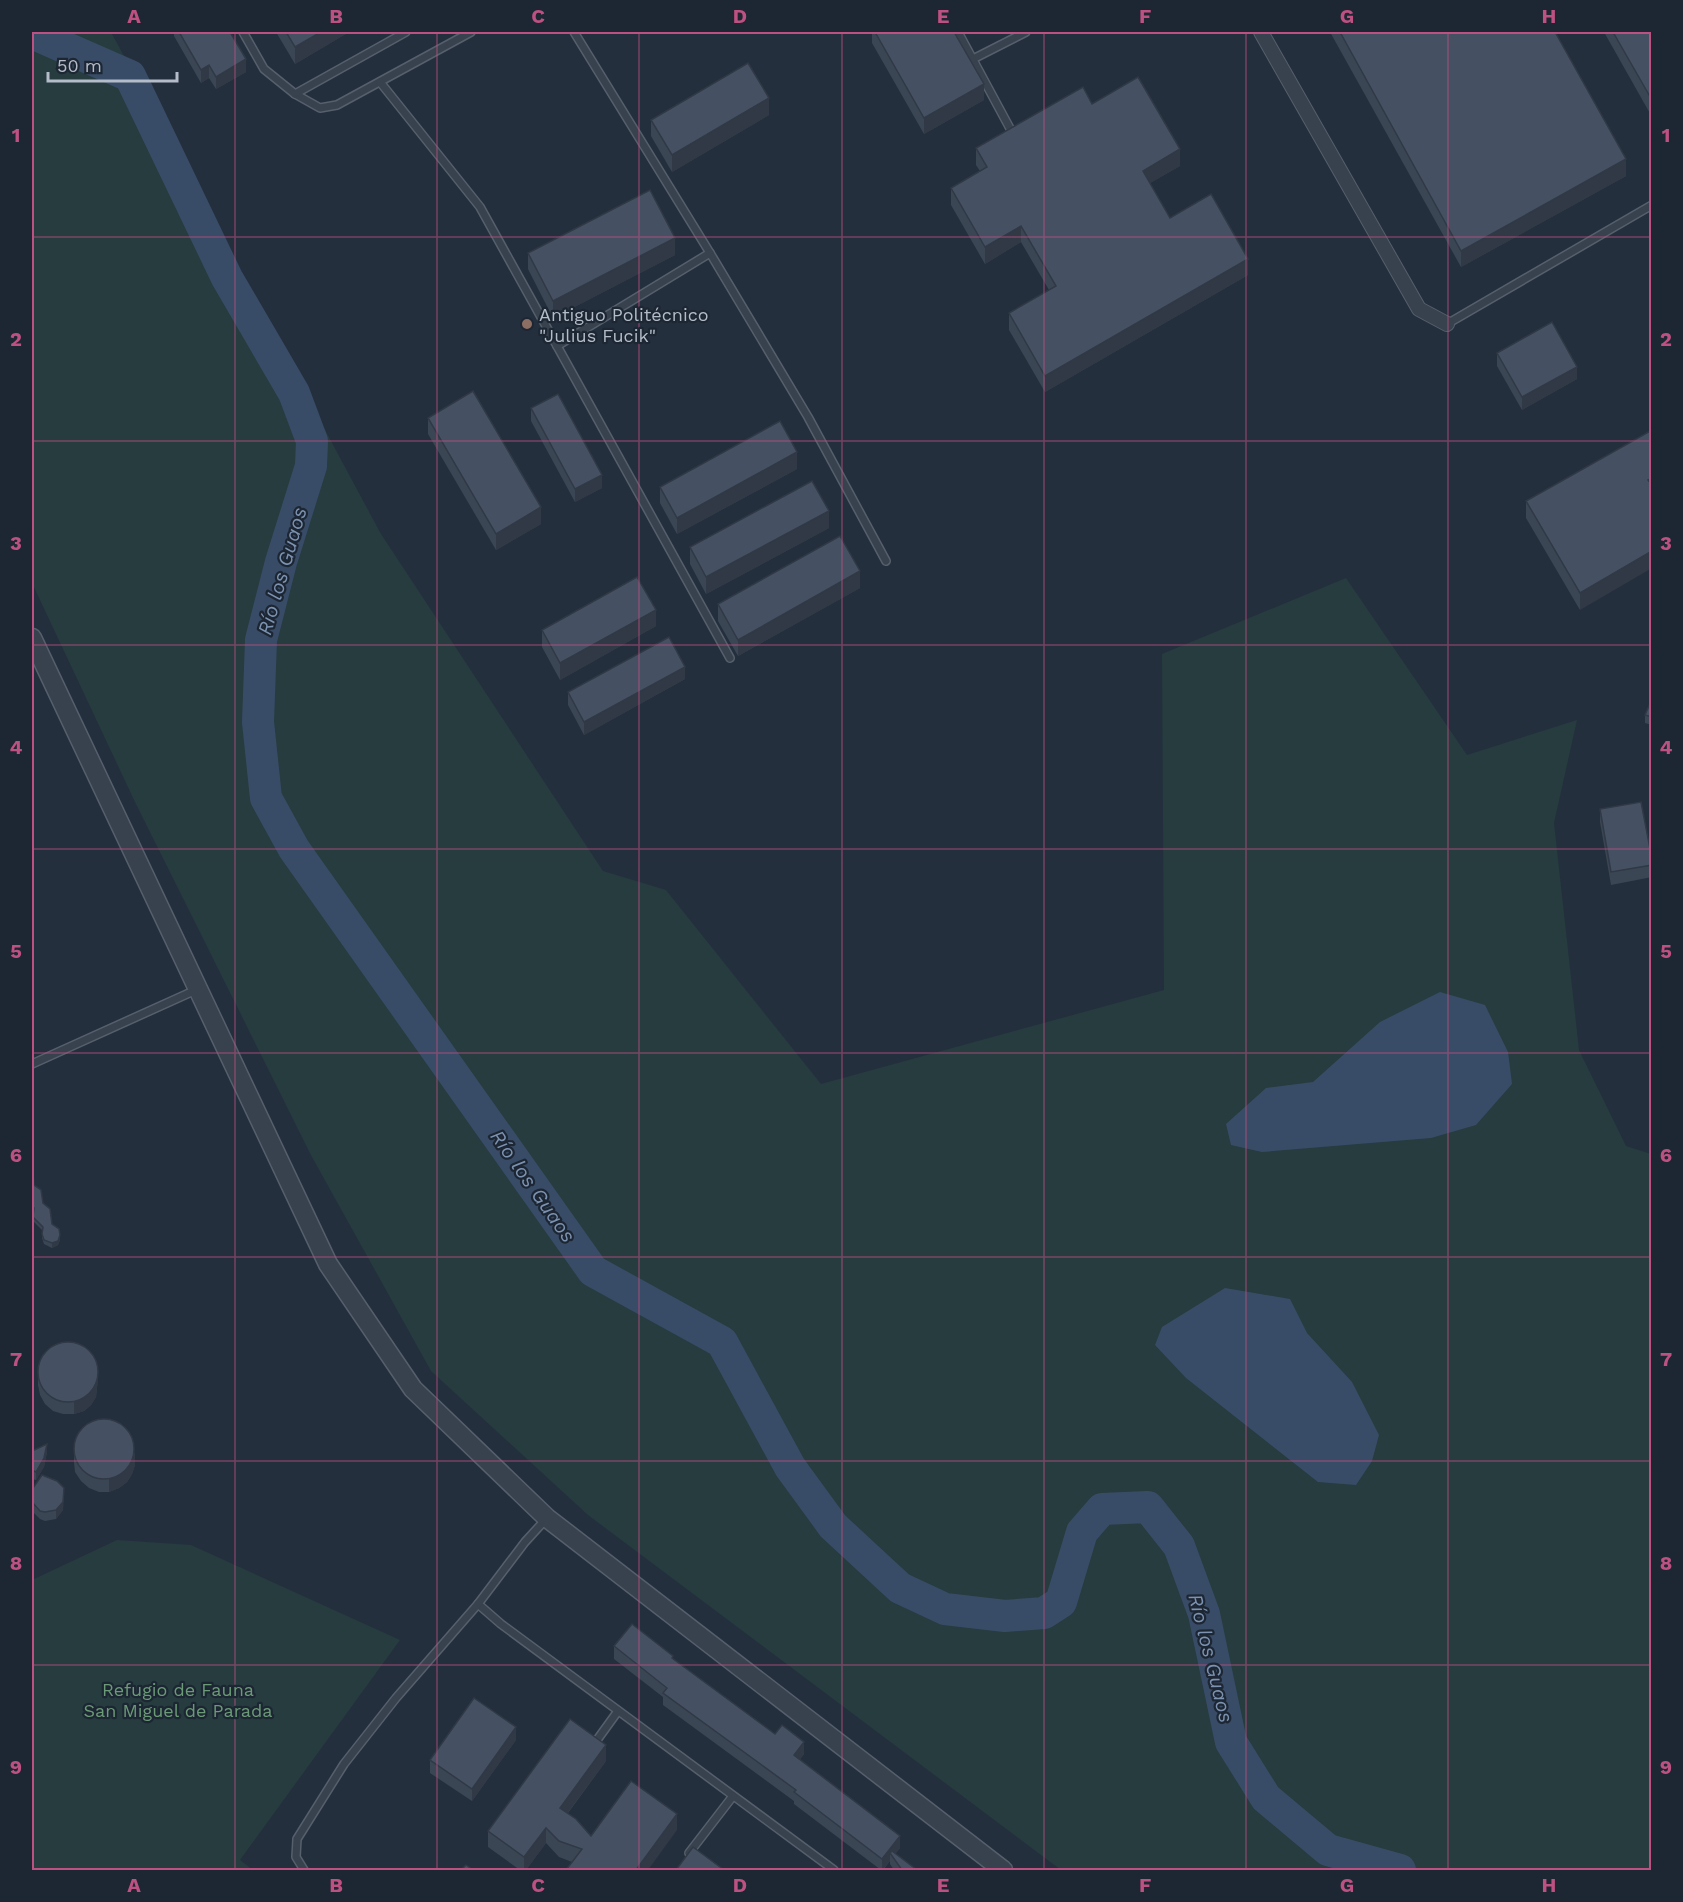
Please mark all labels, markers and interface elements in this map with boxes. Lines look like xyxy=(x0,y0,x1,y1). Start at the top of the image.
text: A xyxy=(127,4,141,28)
text: B xyxy=(329,4,343,28)
text: C xyxy=(531,4,545,28)
text: D xyxy=(733,4,747,28)
text: E xyxy=(937,4,949,28)
text: F xyxy=(1139,4,1151,28)
text: G xyxy=(1340,4,1354,28)
text: H xyxy=(1542,4,1556,28)
scale bar xyxy=(48,45,177,83)
text: 50 m xyxy=(57,55,102,76)
text: 1 xyxy=(12,123,20,147)
text: 1 xyxy=(1662,123,1670,147)
place label: Antiguo Politécnico "Julius Fucik" xyxy=(539,304,709,346)
marker: Antiguo Politécnico "Julius Fucik" xyxy=(520,317,534,331)
text: 2 xyxy=(10,327,22,351)
text: 2 xyxy=(1660,327,1672,351)
water label: Río los Guaos xyxy=(252,504,312,638)
text: 3 xyxy=(10,531,22,555)
text: 3 xyxy=(1660,531,1672,555)
text: 4 xyxy=(10,735,23,759)
text: 4 xyxy=(1660,735,1673,759)
text: 5 xyxy=(10,939,22,963)
text: 5 xyxy=(1660,939,1672,963)
water label: Río los Guaos xyxy=(485,1125,581,1247)
text: 6 xyxy=(10,1143,22,1167)
text: 6 xyxy=(1660,1143,1672,1167)
text: 7 xyxy=(10,1347,22,1371)
text: 7 xyxy=(1660,1347,1672,1371)
text: 8 xyxy=(10,1551,22,1575)
text: 8 xyxy=(1660,1551,1672,1575)
water label: Río los Guaos xyxy=(1183,1591,1239,1725)
park label: Refugio de Fauna San Miguel de Parada xyxy=(84,1679,272,1721)
text: 9 xyxy=(10,1755,22,1779)
text: 9 xyxy=(1660,1755,1672,1779)
text: A xyxy=(127,1873,141,1897)
text: B xyxy=(329,1873,343,1897)
text: C xyxy=(531,1873,545,1897)
text: D xyxy=(733,1873,747,1897)
text: E xyxy=(937,1873,949,1897)
text: F xyxy=(1139,1873,1151,1897)
text: G xyxy=(1340,1873,1354,1897)
text: H xyxy=(1542,1873,1556,1897)

